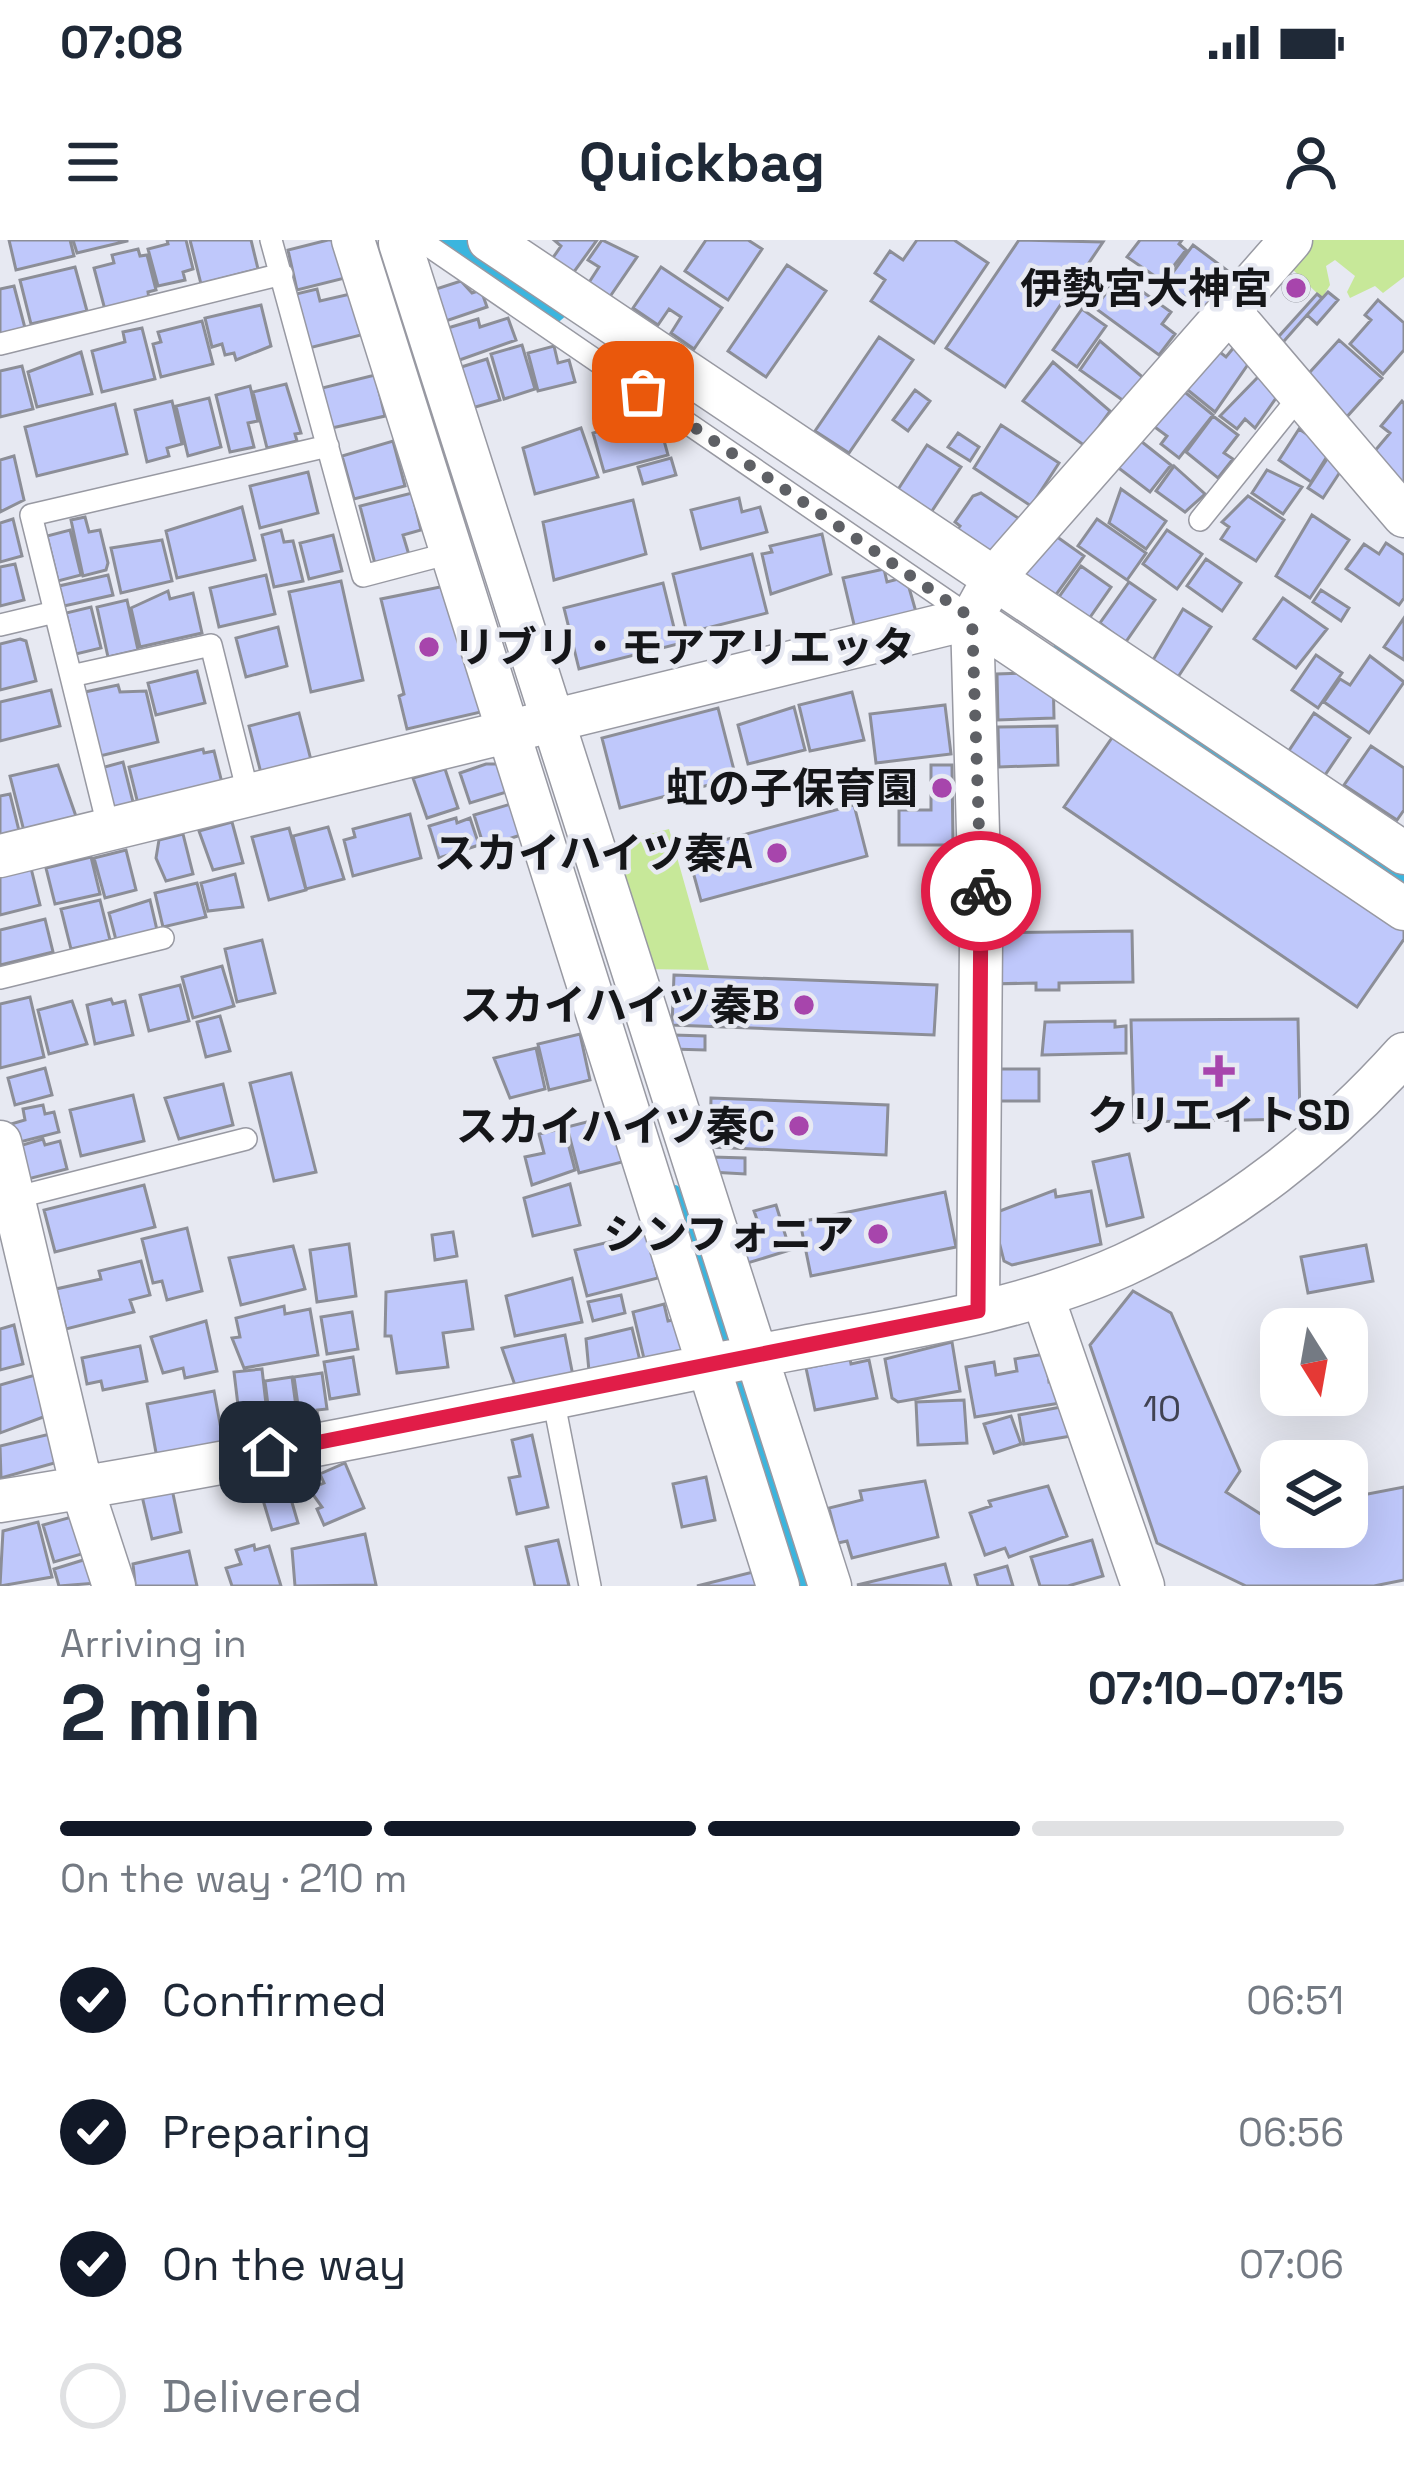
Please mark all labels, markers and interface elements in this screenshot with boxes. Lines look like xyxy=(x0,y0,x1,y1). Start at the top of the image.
text: 07:08 xyxy=(60,14,183,71)
text: Quickbag xyxy=(579,128,825,197)
icon: menu xyxy=(60,129,126,195)
icon: person xyxy=(1278,129,1344,195)
place label: 伊勢宮大神宮 xyxy=(1020,262,1272,315)
marker: 伊勢宮大神宮 xyxy=(1283,275,1309,301)
pin xyxy=(592,341,694,443)
icon: bag xyxy=(610,359,676,425)
place label: リブリ・モアアリエッタ xyxy=(453,621,915,674)
marker: リブリ・モアアリエッタ xyxy=(416,634,442,660)
place label: 虹の子保育園 xyxy=(666,762,918,815)
marker: 虹の子保育園 xyxy=(929,775,955,801)
place label: スカイハイツ秦A xyxy=(434,827,753,880)
courier xyxy=(921,831,1041,951)
marker: スカイハイツ秦A xyxy=(764,840,790,866)
icon: bike xyxy=(948,858,1014,924)
place label: スカイハイツ秦B xyxy=(460,979,780,1032)
marker: スカイハイツ秦B xyxy=(791,992,817,1018)
marker: クリエイトSD xyxy=(1206,1058,1232,1084)
place label: クリエイトSD xyxy=(1087,1089,1351,1142)
place label: スカイハイツ秦C xyxy=(456,1100,775,1153)
marker: スカイハイツ秦C xyxy=(786,1113,812,1139)
place label: シンフォニア xyxy=(603,1208,854,1261)
marker: シンフォニア xyxy=(865,1221,891,1247)
north arrow xyxy=(1260,1308,1368,1416)
map controls xyxy=(1260,1308,1368,1548)
house number: 10 xyxy=(1143,1386,1181,1432)
pin xyxy=(219,1401,321,1503)
icon: home xyxy=(237,1419,303,1485)
button: layers xyxy=(1260,1440,1368,1548)
text: Arriving in xyxy=(60,1619,247,1668)
text: 07:10–07:15 xyxy=(1088,1660,1344,1717)
text: 2 min xyxy=(60,1663,262,1763)
text: On the way · 210 m xyxy=(60,1854,407,1903)
icon: check xyxy=(60,1967,126,2033)
text: Confirmed xyxy=(162,1972,387,2029)
text: 06:51 xyxy=(1246,1976,1344,2025)
icon: check xyxy=(60,2099,126,2165)
text: Preparing xyxy=(162,2104,371,2161)
text: 06:56 xyxy=(1238,2108,1344,2157)
icon: check xyxy=(60,2231,126,2297)
text: On the way xyxy=(162,2236,406,2293)
text: 07:06 xyxy=(1239,2240,1344,2289)
text: Delivered xyxy=(162,2368,362,2425)

